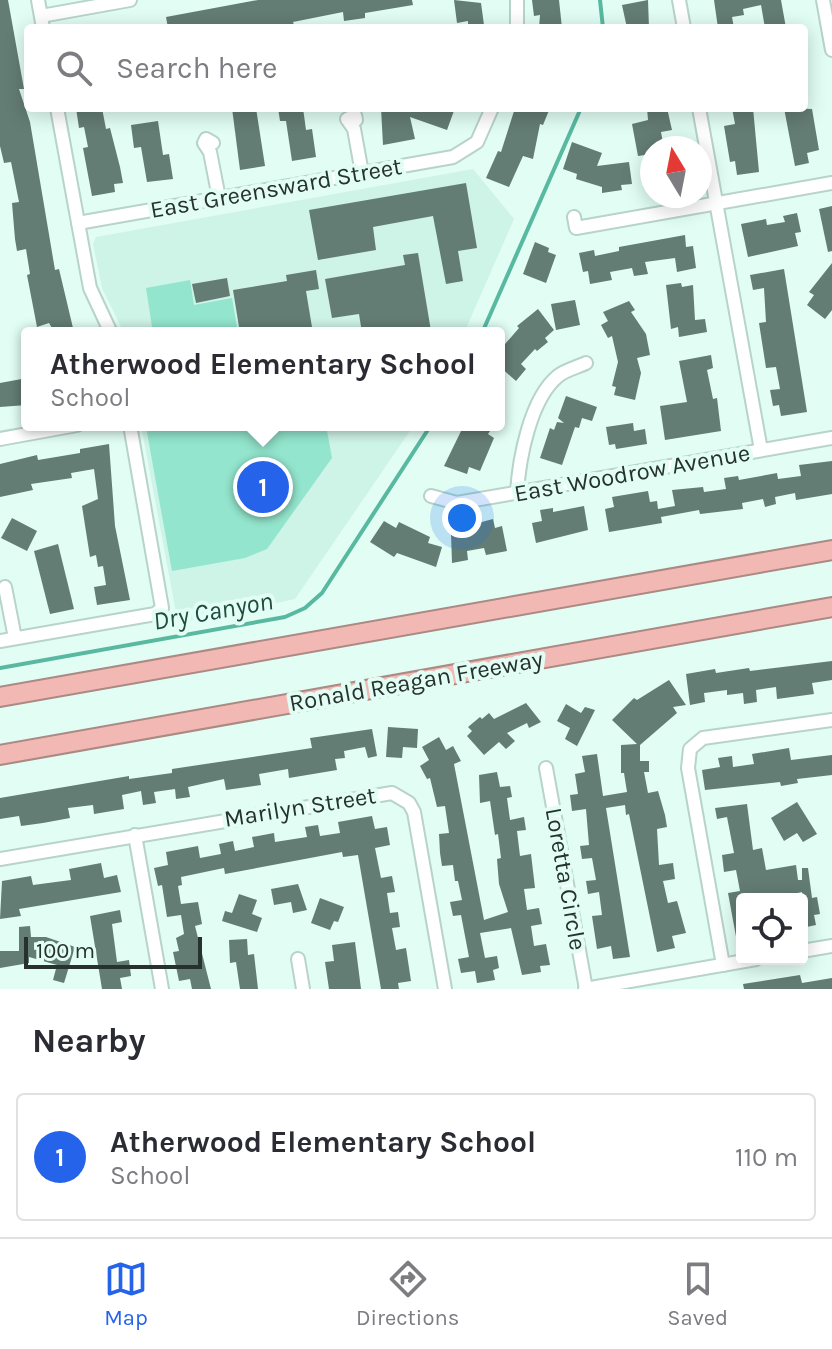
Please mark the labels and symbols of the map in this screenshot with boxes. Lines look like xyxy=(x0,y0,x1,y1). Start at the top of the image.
north arrow xyxy=(640,136,712,208)
street label: East Greensward Street xyxy=(148,152,404,224)
street label: East Woodrow Avenue xyxy=(512,438,752,508)
pin: 1 xyxy=(237,457,289,517)
your location xyxy=(442,498,482,538)
water label: Dry Canyon xyxy=(151,585,275,637)
street label: Ronald Reagan Freeway xyxy=(287,645,545,717)
street label: Marilyn Street xyxy=(222,781,378,833)
street label: Loretta Circle xyxy=(540,806,592,952)
scale bar xyxy=(24,933,202,969)

